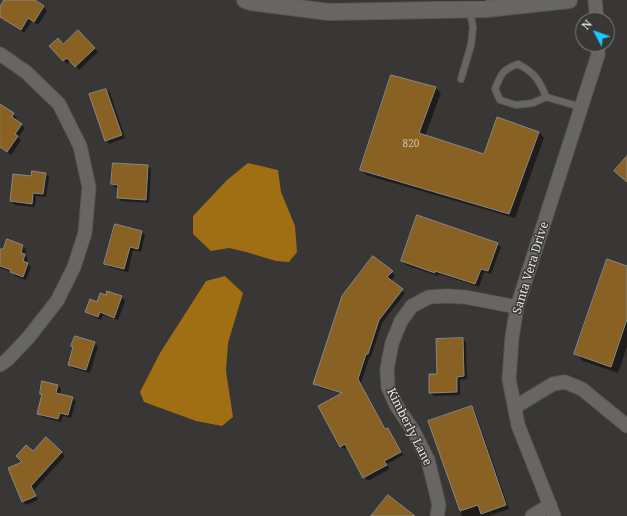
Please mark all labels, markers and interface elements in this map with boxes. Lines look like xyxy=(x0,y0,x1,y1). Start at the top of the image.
north arrow xyxy=(575,12,615,52)
text: N xyxy=(578,16,595,33)
house number: 820 xyxy=(403,138,419,150)
street label: Santa Vera Drive xyxy=(510,220,552,316)
street label: Kimberly Lane xyxy=(383,386,435,468)

